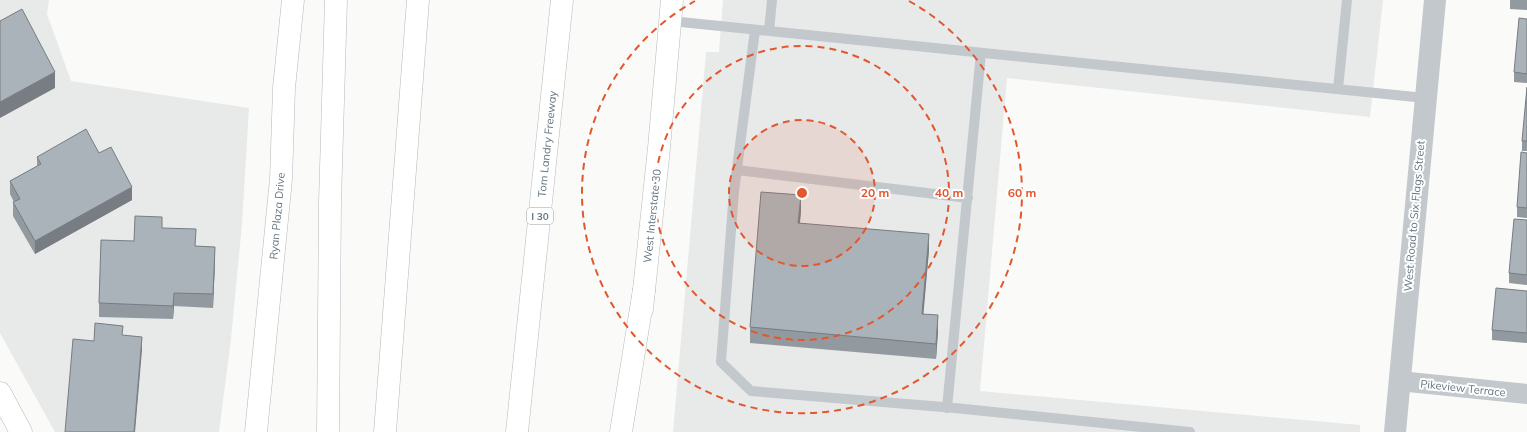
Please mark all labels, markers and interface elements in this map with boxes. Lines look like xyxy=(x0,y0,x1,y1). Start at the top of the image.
street label: Tom Landry Freeway xyxy=(534,90,560,198)
street label: West Road to Six Flags Street xyxy=(1400,140,1428,292)
street label: West Interstate 30 xyxy=(640,168,664,264)
street label: Ryan Plaza Drive xyxy=(266,172,288,260)
text: 20 m xyxy=(861,185,889,200)
text: 40 m xyxy=(935,185,963,200)
text: 60 m xyxy=(1008,185,1036,200)
centre of rings xyxy=(795,186,809,200)
road number: I 30 xyxy=(527,208,553,224)
street label: Pikeview Terrace xyxy=(1420,377,1506,399)

